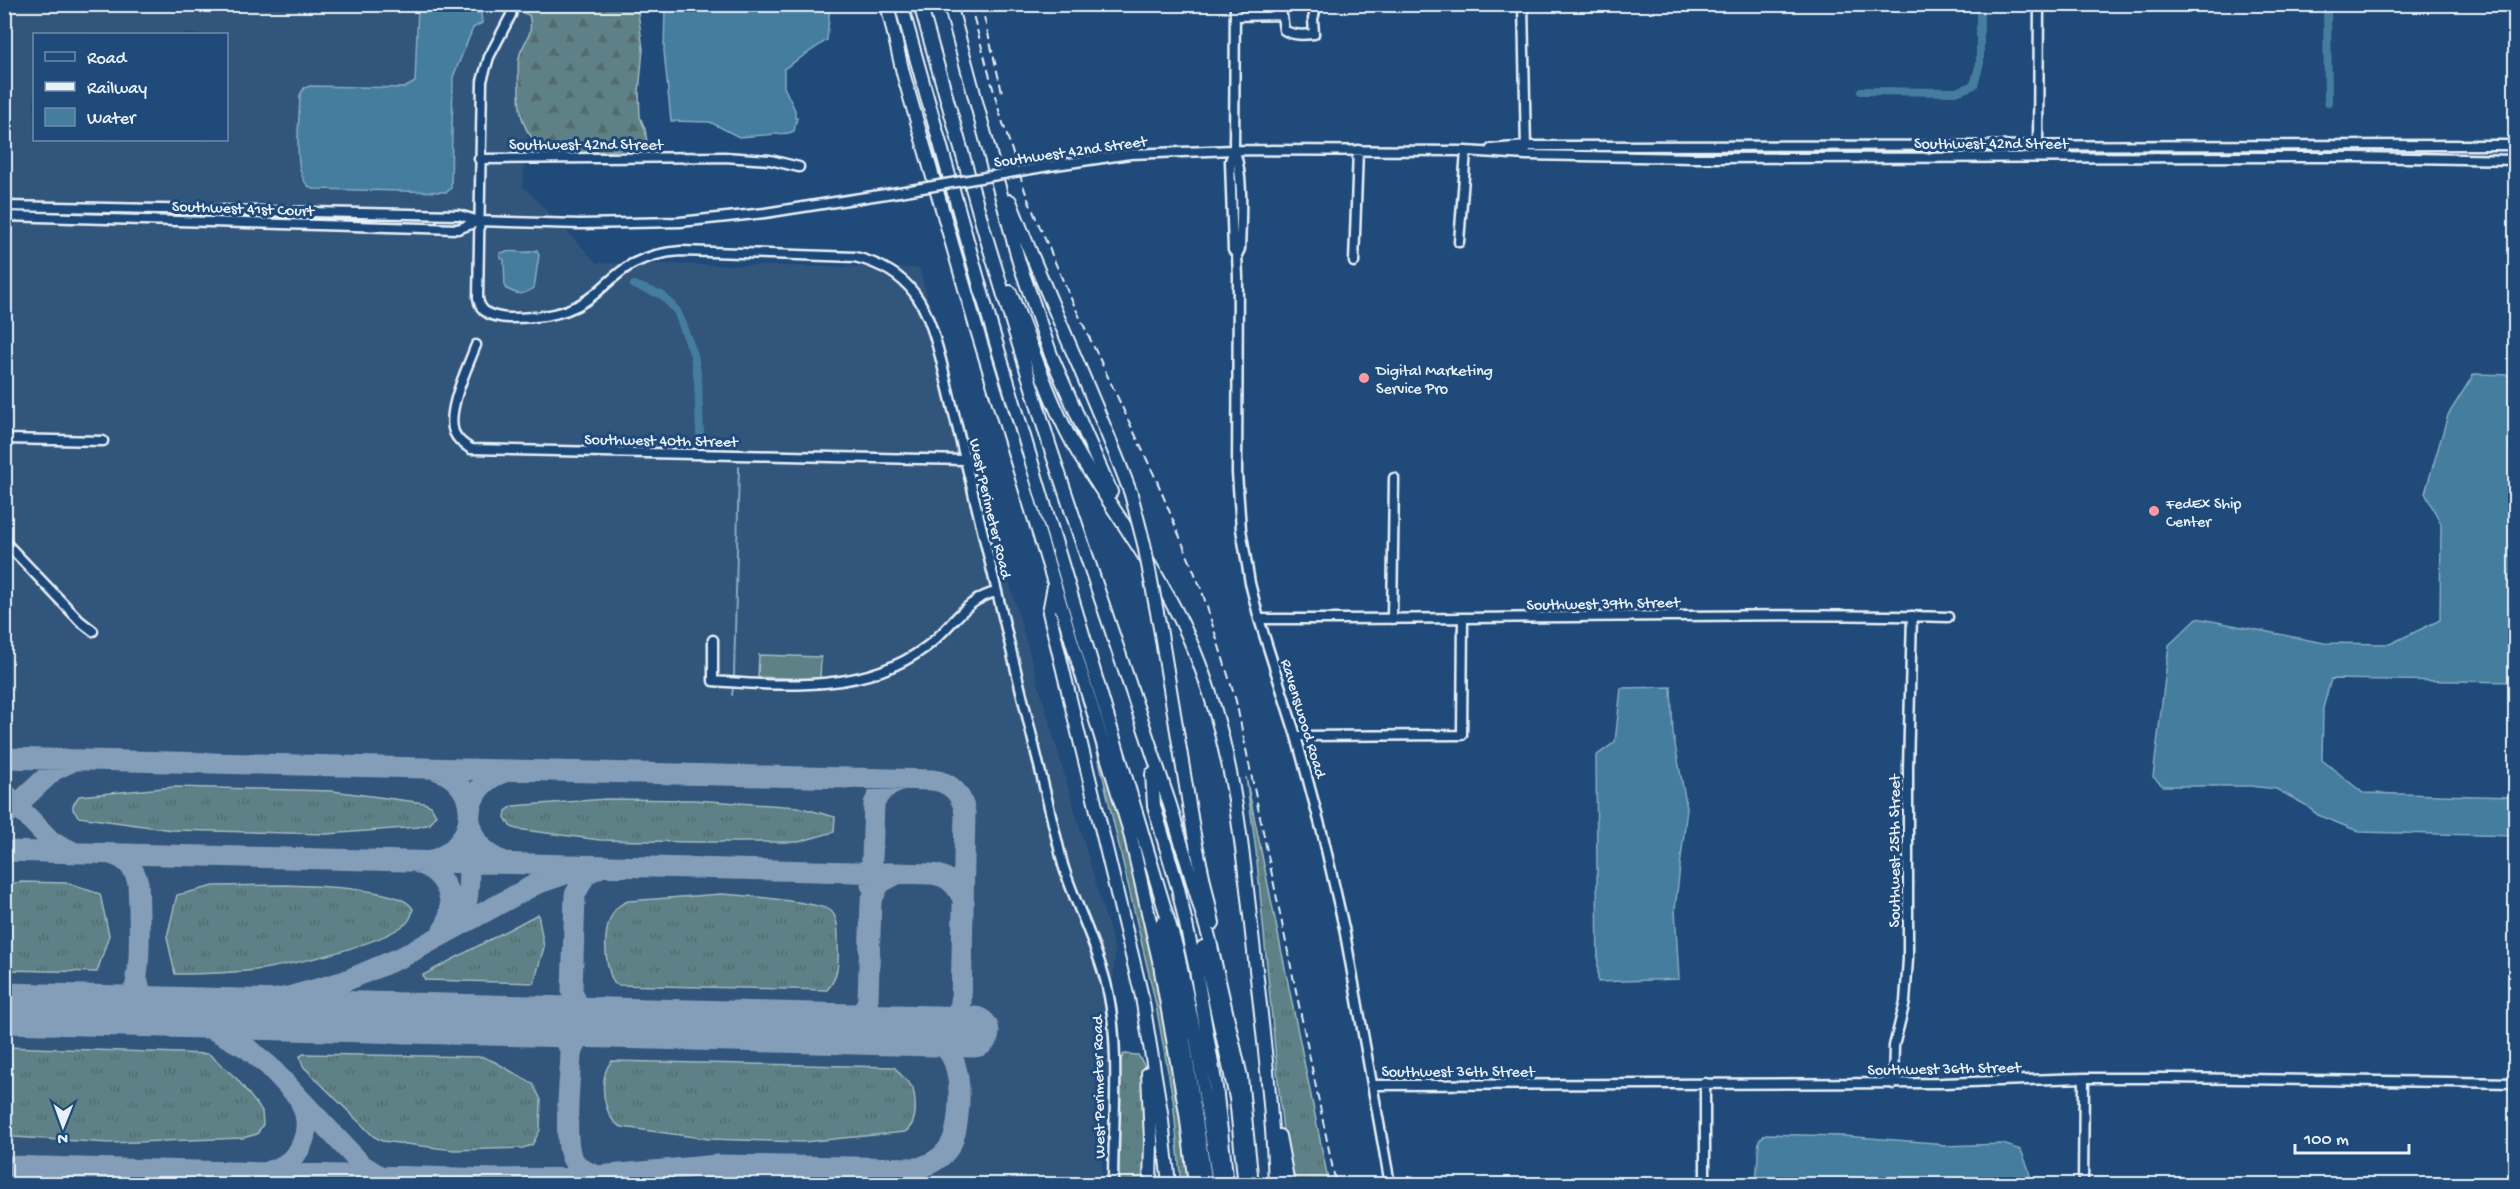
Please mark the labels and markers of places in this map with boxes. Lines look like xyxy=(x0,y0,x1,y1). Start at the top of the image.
place label: Digital Marketing Service Pro xyxy=(1375,363,1493,400)
marker: Digital Marketing Service Pro xyxy=(1357,371,1371,385)
place label: FedEx Ship Center xyxy=(2165,496,2241,533)
marker: FedEx Ship Center xyxy=(2147,504,2161,518)

